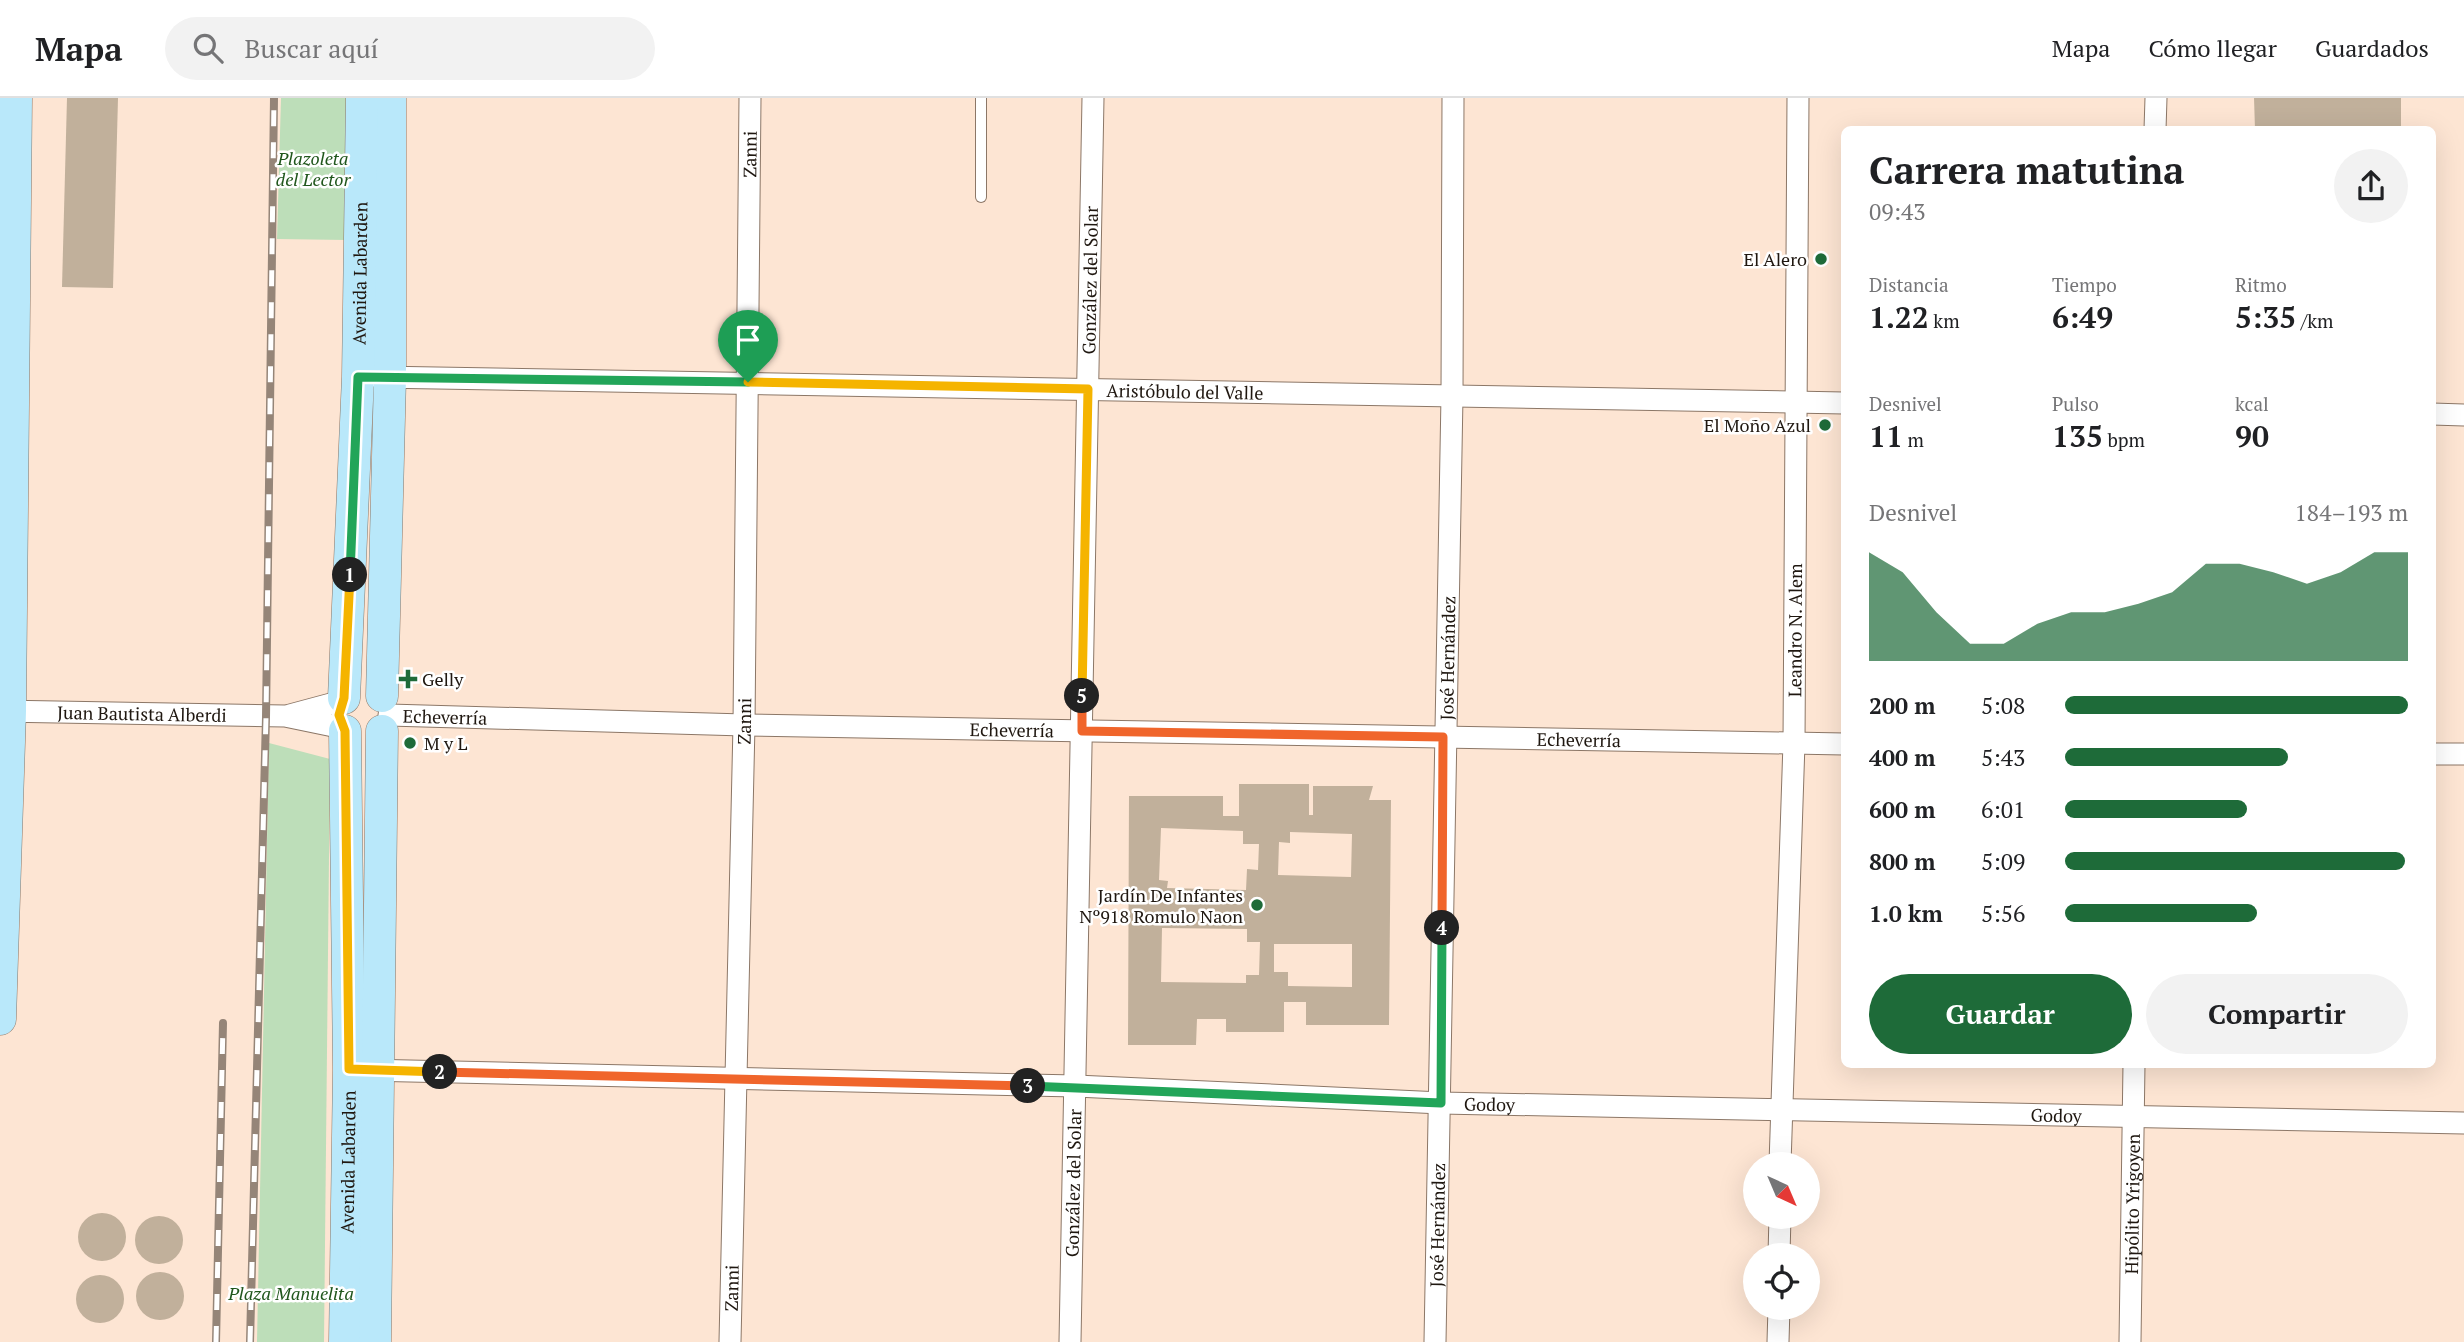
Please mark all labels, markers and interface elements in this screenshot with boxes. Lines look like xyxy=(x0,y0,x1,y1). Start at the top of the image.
search box xyxy=(165,17,655,80)
text: Mapa xyxy=(35,27,123,70)
icon: search xyxy=(189,29,227,67)
text: Buscar aquí xyxy=(245,31,378,65)
text: Mapa xyxy=(2052,32,2110,64)
text: Cómo llegar xyxy=(2148,32,2277,64)
text: Guardados xyxy=(2315,32,2429,64)
street label: Zanni xyxy=(737,131,762,178)
text: Carrera matutina xyxy=(1869,145,2184,195)
park label: Plazoleta del Lector xyxy=(276,146,352,191)
button: share xyxy=(2334,149,2408,223)
text: 09:43 xyxy=(1869,196,1926,227)
street label: Avenida Labarden xyxy=(346,201,373,345)
street label: González del Solar xyxy=(1076,206,1103,355)
place label: El Alero xyxy=(1743,247,1807,271)
marker: El Alero xyxy=(1813,251,1829,267)
text: Distancia xyxy=(1869,272,1949,297)
text: Tiempo xyxy=(2052,272,2117,297)
text: Ritmo xyxy=(2235,272,2287,297)
text: 1.22 xyxy=(1869,297,1929,337)
text: 6:49 xyxy=(2052,297,2113,337)
text: 5:35 xyxy=(2235,297,2296,337)
text: km xyxy=(1929,308,1960,333)
text: /km xyxy=(2296,308,2334,333)
pin xyxy=(718,310,778,382)
icon: arrive xyxy=(729,321,767,359)
street label: Aristóbulo del Valle xyxy=(1106,378,1264,405)
text: Desnivel xyxy=(1869,391,1942,416)
text: Pulso xyxy=(2052,391,2099,416)
text: kcal xyxy=(2235,391,2269,416)
place label: El Moño Azul xyxy=(1704,413,1811,437)
text: 11 xyxy=(1869,416,1903,456)
text: 135 xyxy=(2052,416,2103,456)
text: 90 xyxy=(2235,416,2269,456)
marker: El Moño Azul xyxy=(1817,417,1833,433)
text: m xyxy=(1903,427,1924,452)
text: bpm xyxy=(2103,427,2145,452)
text: Desnivel xyxy=(1869,497,1957,528)
text: 184–193 m xyxy=(2295,497,2408,528)
pin: 1 xyxy=(332,558,368,592)
text: 1 xyxy=(344,562,355,587)
street label: Leandro N. Alem xyxy=(1782,563,1807,697)
street label: José Hernández xyxy=(1434,596,1460,721)
place label: Gelly xyxy=(422,667,464,691)
marker: Gelly xyxy=(400,671,416,687)
pin: 5 xyxy=(1064,678,1100,714)
text: 5 xyxy=(1076,683,1087,708)
text: 200 m xyxy=(1869,690,1935,721)
text: 5:08 xyxy=(1981,690,2025,721)
street label: Zanni xyxy=(732,698,756,745)
street label: Juan Bautista Alberdi xyxy=(57,700,227,727)
street label: Echeverría xyxy=(402,703,488,730)
street label: Echeverría xyxy=(969,717,1054,742)
street label: Echeverría xyxy=(1536,727,1621,752)
place label: M y L xyxy=(424,731,467,755)
marker: M y L xyxy=(402,735,418,751)
text: 400 m xyxy=(1869,742,1935,773)
text: 5:43 xyxy=(1981,742,2025,773)
text: 600 m xyxy=(1869,794,1935,825)
text: 6:01 xyxy=(1981,794,2025,825)
text: 800 m xyxy=(1869,846,1935,877)
text: 5:09 xyxy=(1981,846,2025,877)
place label: Jardín De Infantes Nº918 Romulo Naon xyxy=(1079,883,1243,928)
marker: Jardín De Infantes Nº918 Romulo Naon xyxy=(1249,897,1265,913)
text: 1.0 km xyxy=(1869,898,1943,929)
text: 5:56 xyxy=(1981,898,2025,929)
pin: 4 xyxy=(1424,910,1460,946)
text: 4 xyxy=(1436,915,1447,940)
button: Guardar xyxy=(1869,974,2132,1054)
button: Compartir xyxy=(2146,974,2408,1054)
pin: 2 xyxy=(422,1054,458,1090)
text: 2 xyxy=(434,1059,445,1084)
pin: 3 xyxy=(1010,1068,1046,1104)
text: 3 xyxy=(1022,1073,1033,1098)
street label: Avenida Labarden xyxy=(335,1090,361,1234)
street label: Godoy xyxy=(1464,1091,1516,1116)
street label: Godoy xyxy=(2031,1103,2083,1128)
street label: González del Solar xyxy=(1060,1109,1086,1257)
street label: Hipólito Yrigoyen xyxy=(2119,1133,2145,1275)
north arrow xyxy=(1743,1152,1820,1228)
map controls xyxy=(1743,1152,1820,1320)
street label: José Hernández xyxy=(1424,1163,1450,1288)
button: locate xyxy=(1743,1243,1820,1320)
street label: Zanni xyxy=(719,1264,744,1312)
park label: Plaza Manuelita xyxy=(227,1281,354,1305)

